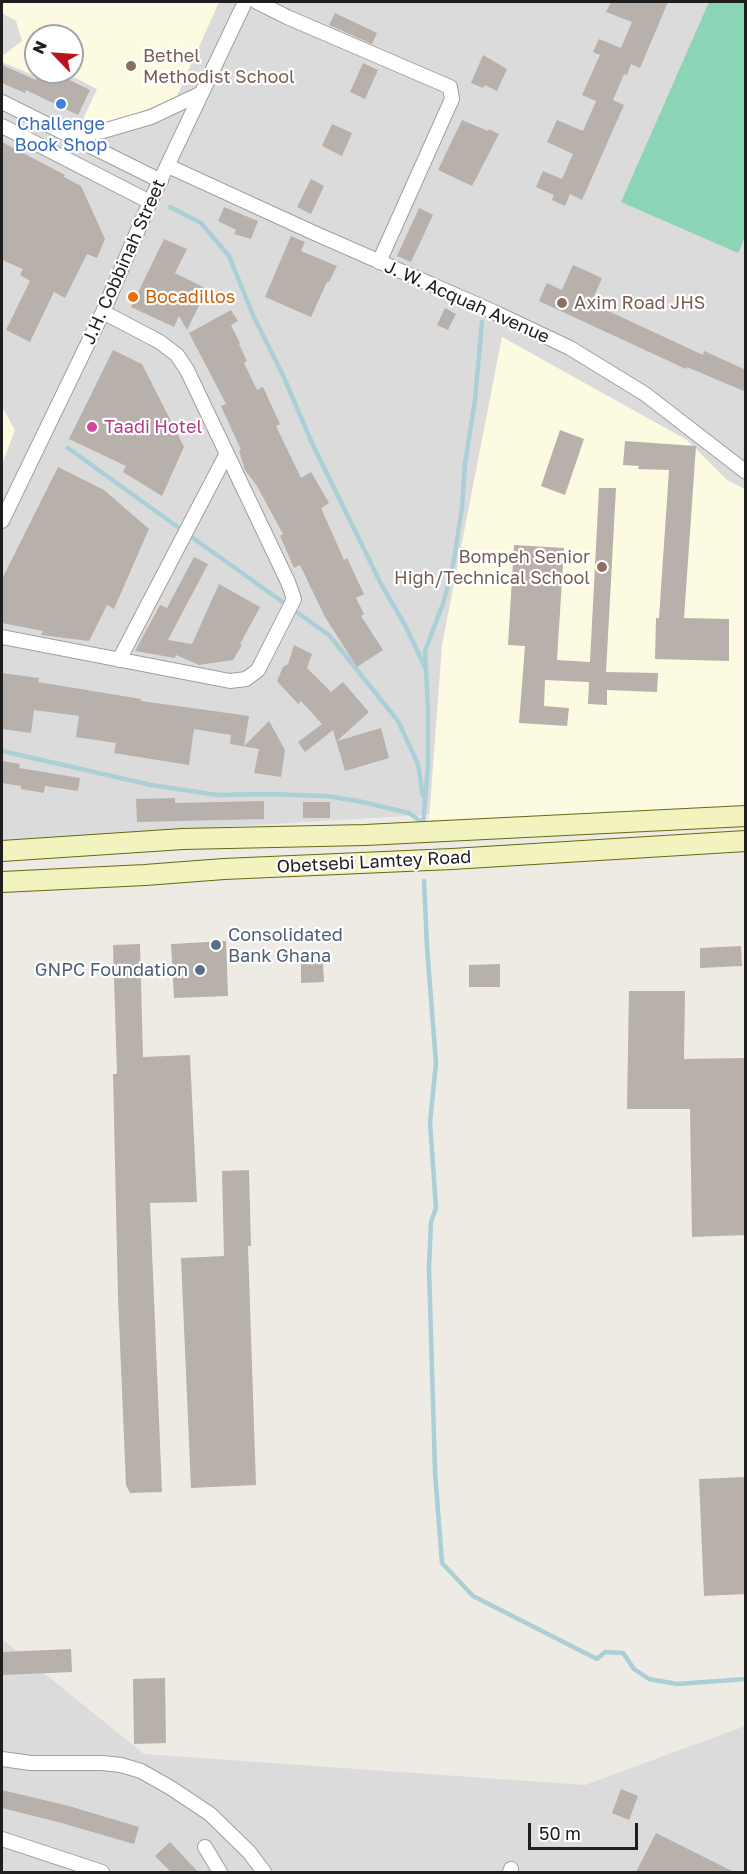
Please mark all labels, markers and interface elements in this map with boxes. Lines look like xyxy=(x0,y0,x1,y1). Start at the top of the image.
north arrow xyxy=(24,24,84,84)
text: N xyxy=(28,38,51,57)
place label: Bethel Methodist School xyxy=(143,45,295,88)
marker: Bethel Methodist School xyxy=(124,59,138,73)
marker: Challenge Book Shop xyxy=(54,97,68,111)
place label: Challenge Book Shop xyxy=(15,113,107,156)
street label: J.H. Cobbinah Street xyxy=(78,176,170,348)
street label: J. W. Acquah Avenue xyxy=(381,256,553,348)
place label: Bocadillos xyxy=(145,286,235,308)
marker: Bocadillos xyxy=(126,290,140,304)
place label: Axim Road JHS xyxy=(574,292,705,314)
marker: Axim Road JHS xyxy=(555,296,569,310)
place label: Taadi Hotel xyxy=(104,416,202,438)
marker: Taadi Hotel xyxy=(85,420,99,434)
place label: Bompeh Senior High/Technical School xyxy=(394,546,590,588)
marker: Bompeh Senior High/Technical School xyxy=(595,560,609,574)
street label: Obetsebi Lamtey Road xyxy=(276,846,472,878)
place label: Consolidated Bank Ghana xyxy=(228,924,343,966)
marker: Consolidated Bank Ghana xyxy=(209,938,223,952)
place label: GNPC Foundation xyxy=(35,959,188,981)
marker: GNPC Foundation xyxy=(193,963,207,977)
scale bar xyxy=(531,1811,640,1849)
text: 50 m xyxy=(539,1822,581,1844)

